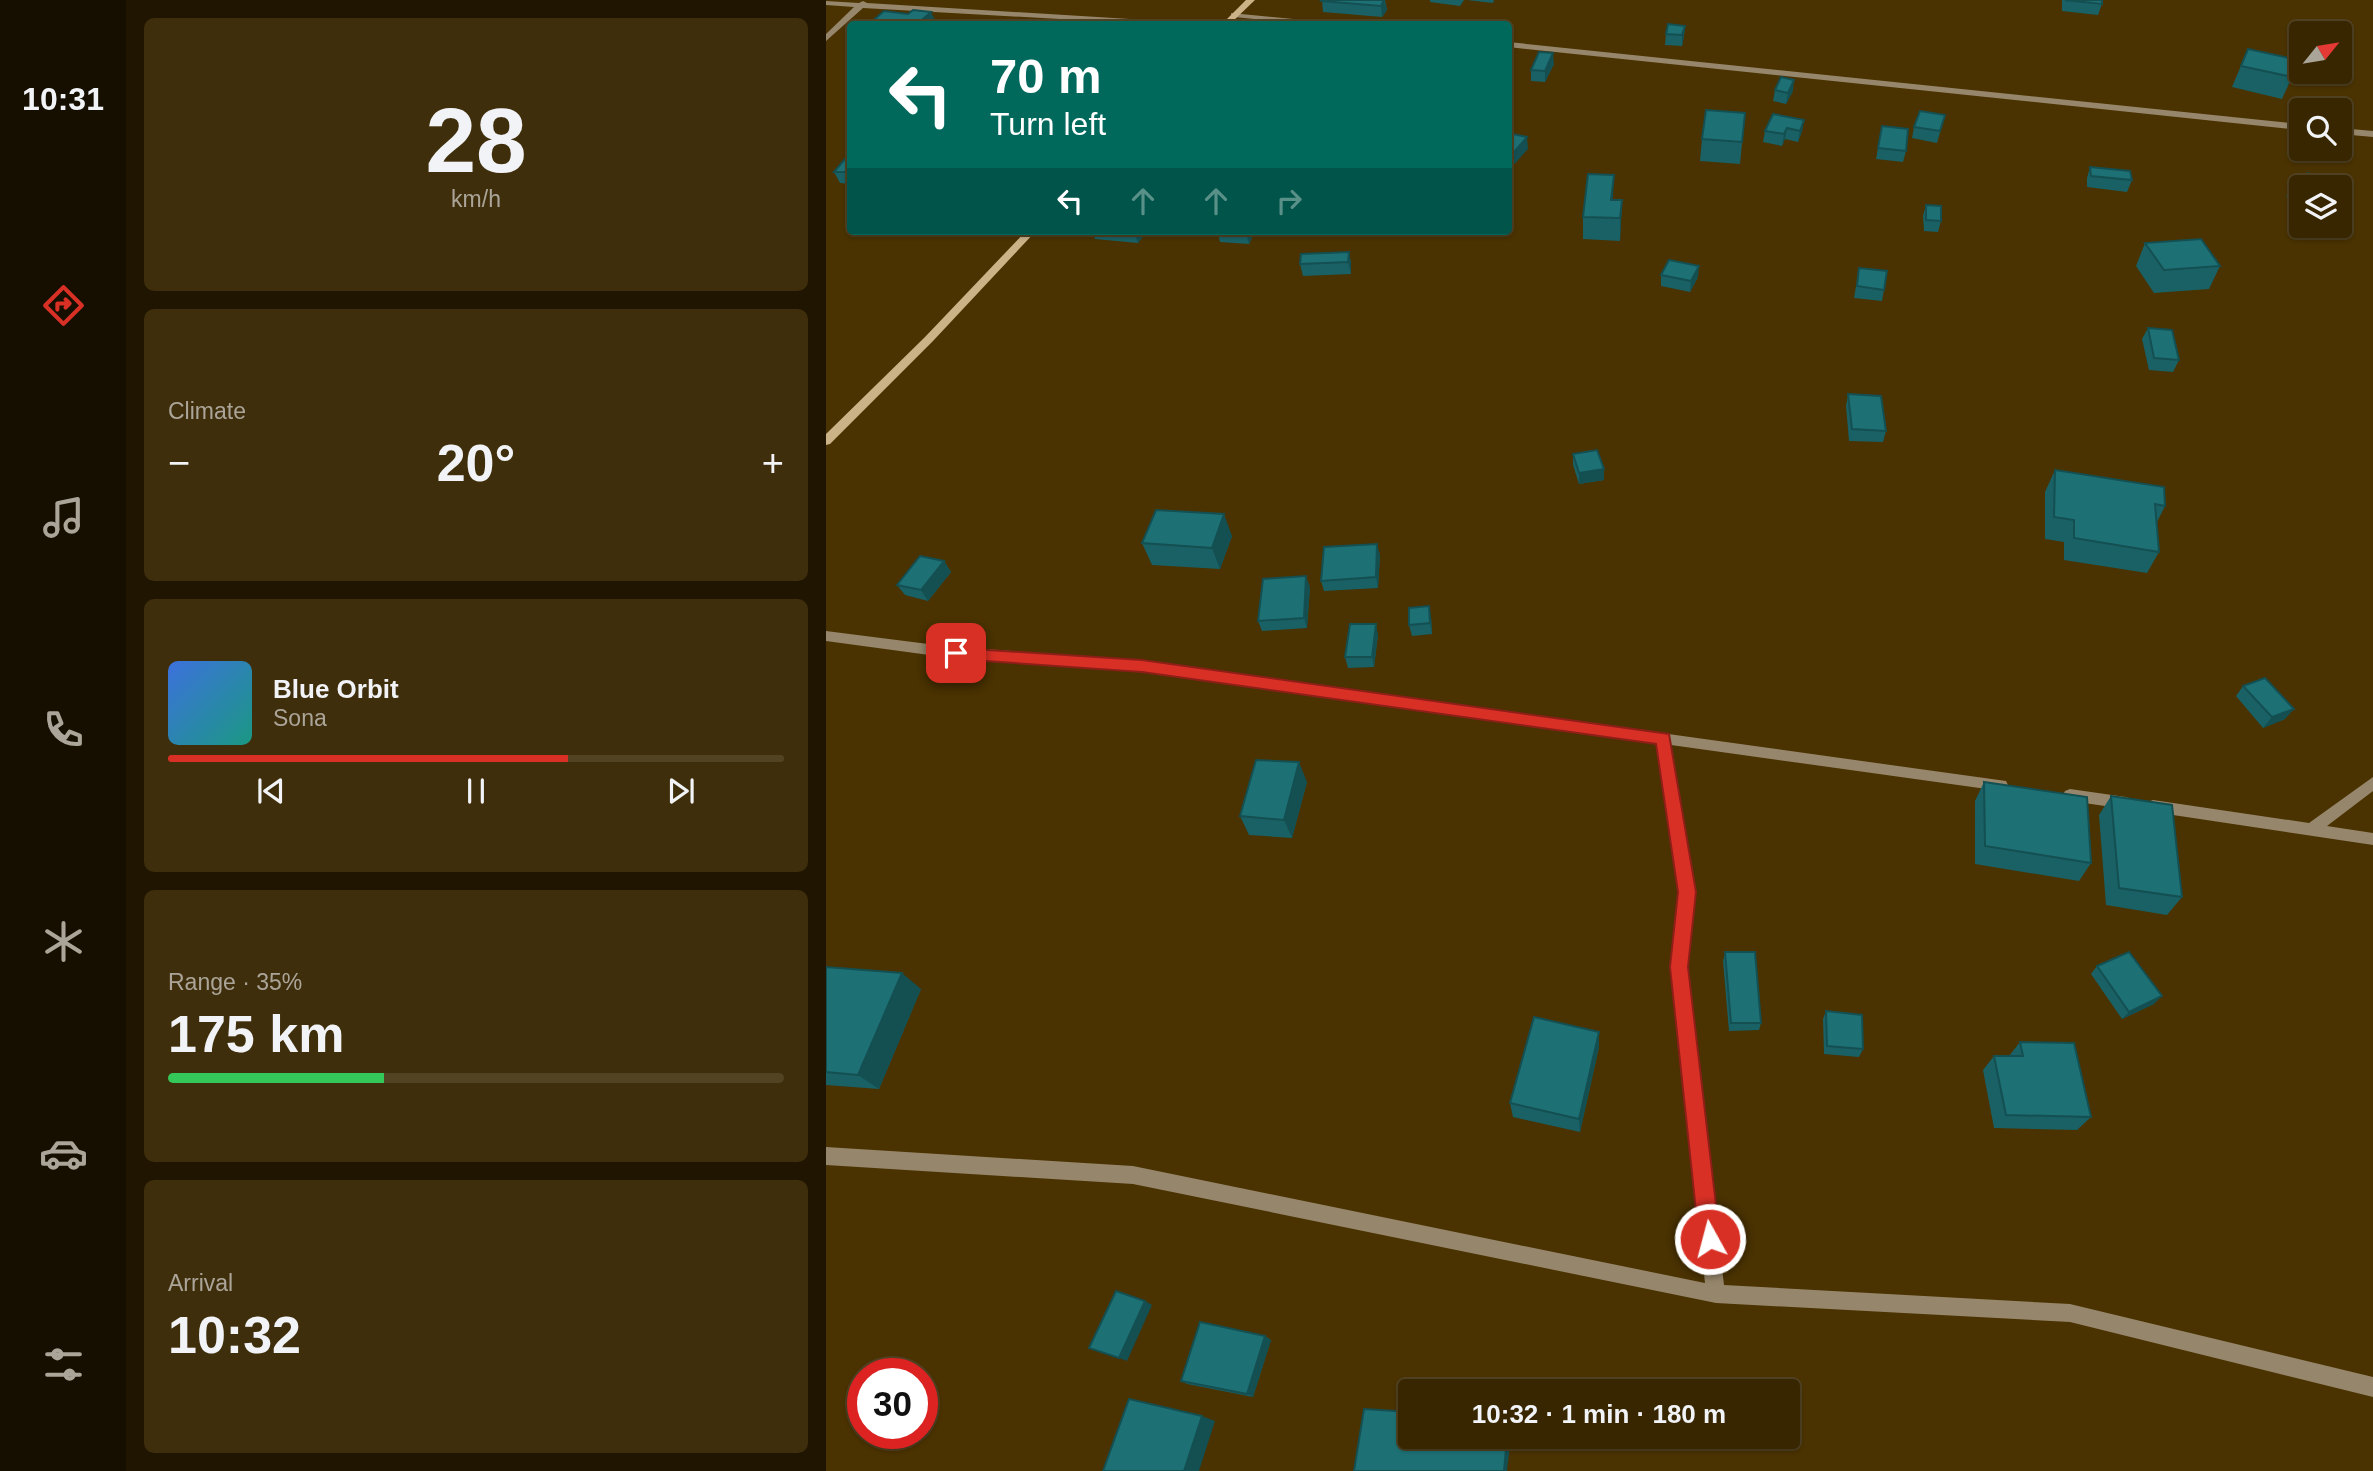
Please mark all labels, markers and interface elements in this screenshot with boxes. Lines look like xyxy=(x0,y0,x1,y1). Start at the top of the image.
north arrow xyxy=(2289,21,2352,84)
map controls xyxy=(2289,21,2352,238)
icon: left xyxy=(875,49,966,140)
text: 70 m xyxy=(990,49,1102,103)
text: 10:31 xyxy=(22,81,104,117)
text: 28 xyxy=(425,90,527,191)
button: search xyxy=(2289,98,2352,161)
text: Turn left xyxy=(990,106,1106,142)
button: layers xyxy=(2289,175,2352,238)
icon: left xyxy=(1051,182,1089,220)
icon: ahead xyxy=(1124,182,1162,220)
icon: ahead xyxy=(1197,182,1235,220)
icon: right xyxy=(1270,182,1308,220)
text: km/h xyxy=(451,186,501,212)
icon: directions xyxy=(39,281,88,330)
text: Climate xyxy=(168,398,246,424)
text: 20° xyxy=(437,434,515,492)
text: − xyxy=(168,442,190,484)
text: + xyxy=(762,442,784,484)
icon: music xyxy=(39,493,88,542)
pin xyxy=(926,623,986,683)
icon: arrive xyxy=(937,634,975,672)
text: Blue Orbit xyxy=(273,674,399,704)
icon: phone xyxy=(39,705,88,754)
text: Sona xyxy=(273,705,327,731)
icon: previous xyxy=(252,772,290,810)
icon: pause xyxy=(457,772,495,810)
icon: next xyxy=(662,772,700,810)
icon: climate xyxy=(39,917,88,966)
text: Range · 35% xyxy=(168,969,302,995)
text: 175 km xyxy=(168,1005,344,1063)
icon: car xyxy=(39,1129,88,1178)
position arrow xyxy=(1673,1202,1747,1276)
text: Arrival xyxy=(168,1270,233,1296)
text: 10:32 xyxy=(168,1306,301,1364)
icon: filters xyxy=(39,1340,88,1389)
speed limit sign: 30 xyxy=(847,1358,938,1449)
text: 10:32 · 1 min · 180 m xyxy=(1472,1399,1726,1429)

